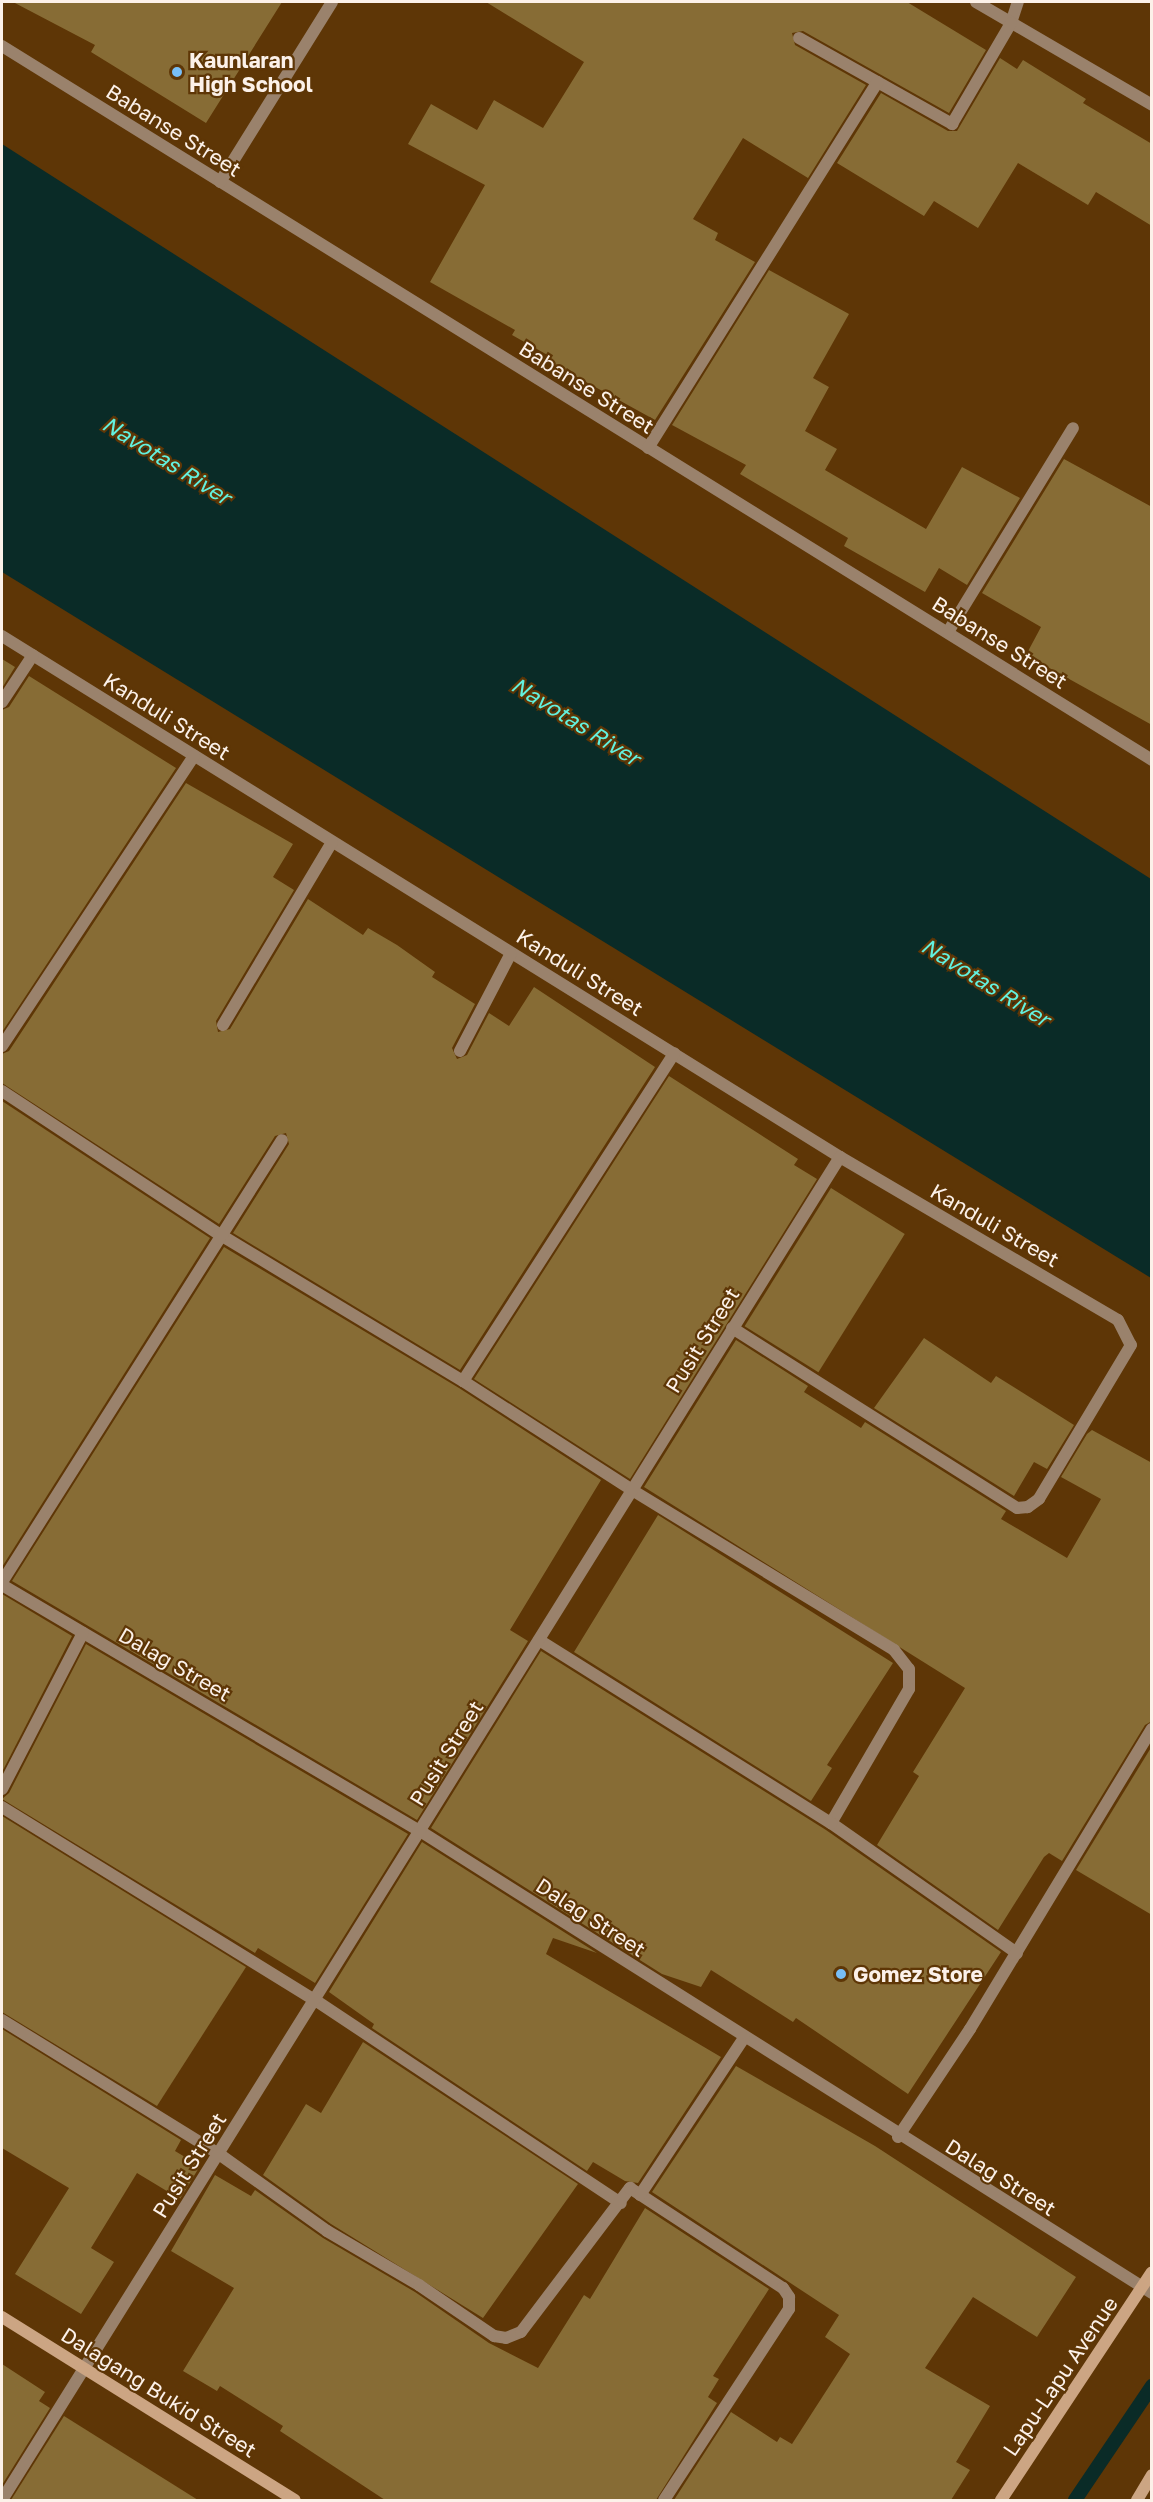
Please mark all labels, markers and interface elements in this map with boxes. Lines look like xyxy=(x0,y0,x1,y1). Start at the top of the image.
place label: Kaunlaran High School xyxy=(189,47,313,97)
marker: Kaunlaran High School xyxy=(170,65,184,79)
street label: Babanse Street xyxy=(102,78,246,182)
street label: Babanse Street xyxy=(515,335,659,439)
water label: Navotas River xyxy=(98,410,236,510)
street label: Babanse Street xyxy=(928,590,1072,694)
street label: Kanduli Street xyxy=(99,667,235,765)
water label: Navotas River xyxy=(507,671,645,771)
street label: Kanduli Street xyxy=(512,923,648,1021)
water label: Navotas River xyxy=(917,932,1055,1032)
street label: Kanduli Street xyxy=(926,1178,1064,1272)
street label: Pusit Street xyxy=(660,1283,744,1397)
street label: Dalag Street xyxy=(114,1622,236,1706)
street label: Pusit Street xyxy=(404,1696,488,1810)
street label: Dalag Street xyxy=(532,1872,650,1962)
place label: Gomez Store xyxy=(853,1961,983,1987)
marker: Gomez Store xyxy=(834,1967,848,1981)
street label: Pusit Street xyxy=(147,2108,231,2222)
street label: Dalag Street xyxy=(941,2133,1061,2221)
street label: Lapu-Lapu Avenue xyxy=(997,2292,1123,2460)
street label: Dalagang Bukid Street xyxy=(57,2322,261,2462)

